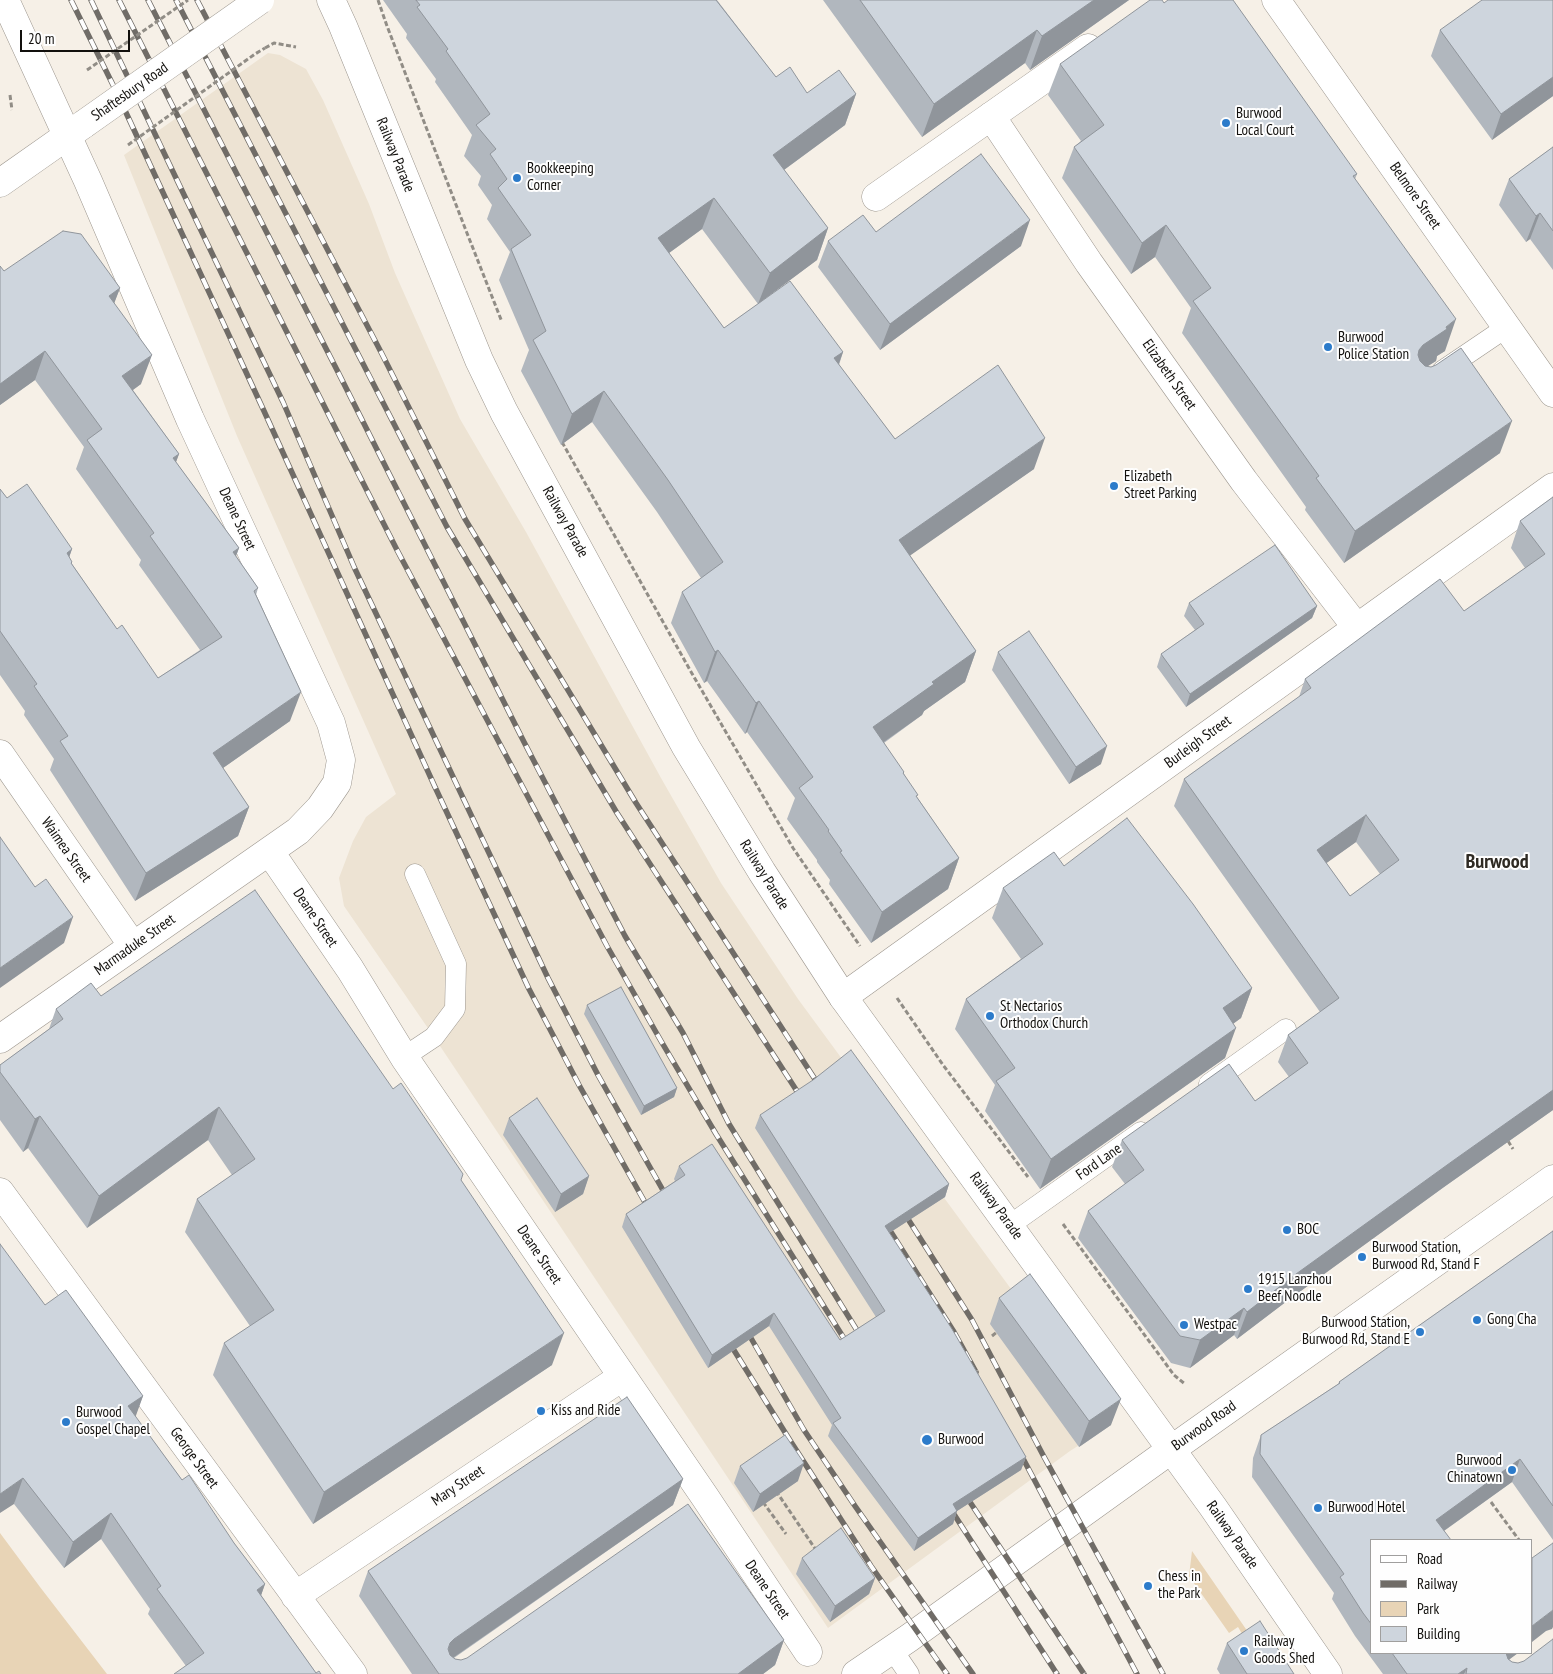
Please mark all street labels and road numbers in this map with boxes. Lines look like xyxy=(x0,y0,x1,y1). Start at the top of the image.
street label: Shaftesbury Road xyxy=(88,59,172,125)
street label: Railway Parade xyxy=(372,115,418,195)
street label: Belmore Street xyxy=(1385,159,1445,233)
street label: Elizabeth Street xyxy=(1138,336,1200,414)
street label: Railway Parade xyxy=(538,483,592,561)
street label: Deane Street xyxy=(215,485,259,553)
street label: Burleigh Street xyxy=(1161,712,1235,772)
street label: Waimea Street xyxy=(37,814,95,886)
street label: Railway Parade xyxy=(735,837,793,913)
street label: Deane Street xyxy=(289,885,341,951)
street label: Marmaduke Street xyxy=(91,911,179,979)
street label: Ford Lane xyxy=(1073,1140,1125,1184)
street label: Railway Parade xyxy=(966,1169,1026,1243)
street label: Deane Street xyxy=(513,1222,565,1288)
street label: Burwood Road xyxy=(1168,1397,1240,1455)
street label: George Street xyxy=(166,1424,222,1492)
street label: Mary Street xyxy=(428,1462,488,1510)
street label: Railway Parade xyxy=(1202,1498,1262,1572)
street label: Deane Street xyxy=(741,1557,793,1623)

